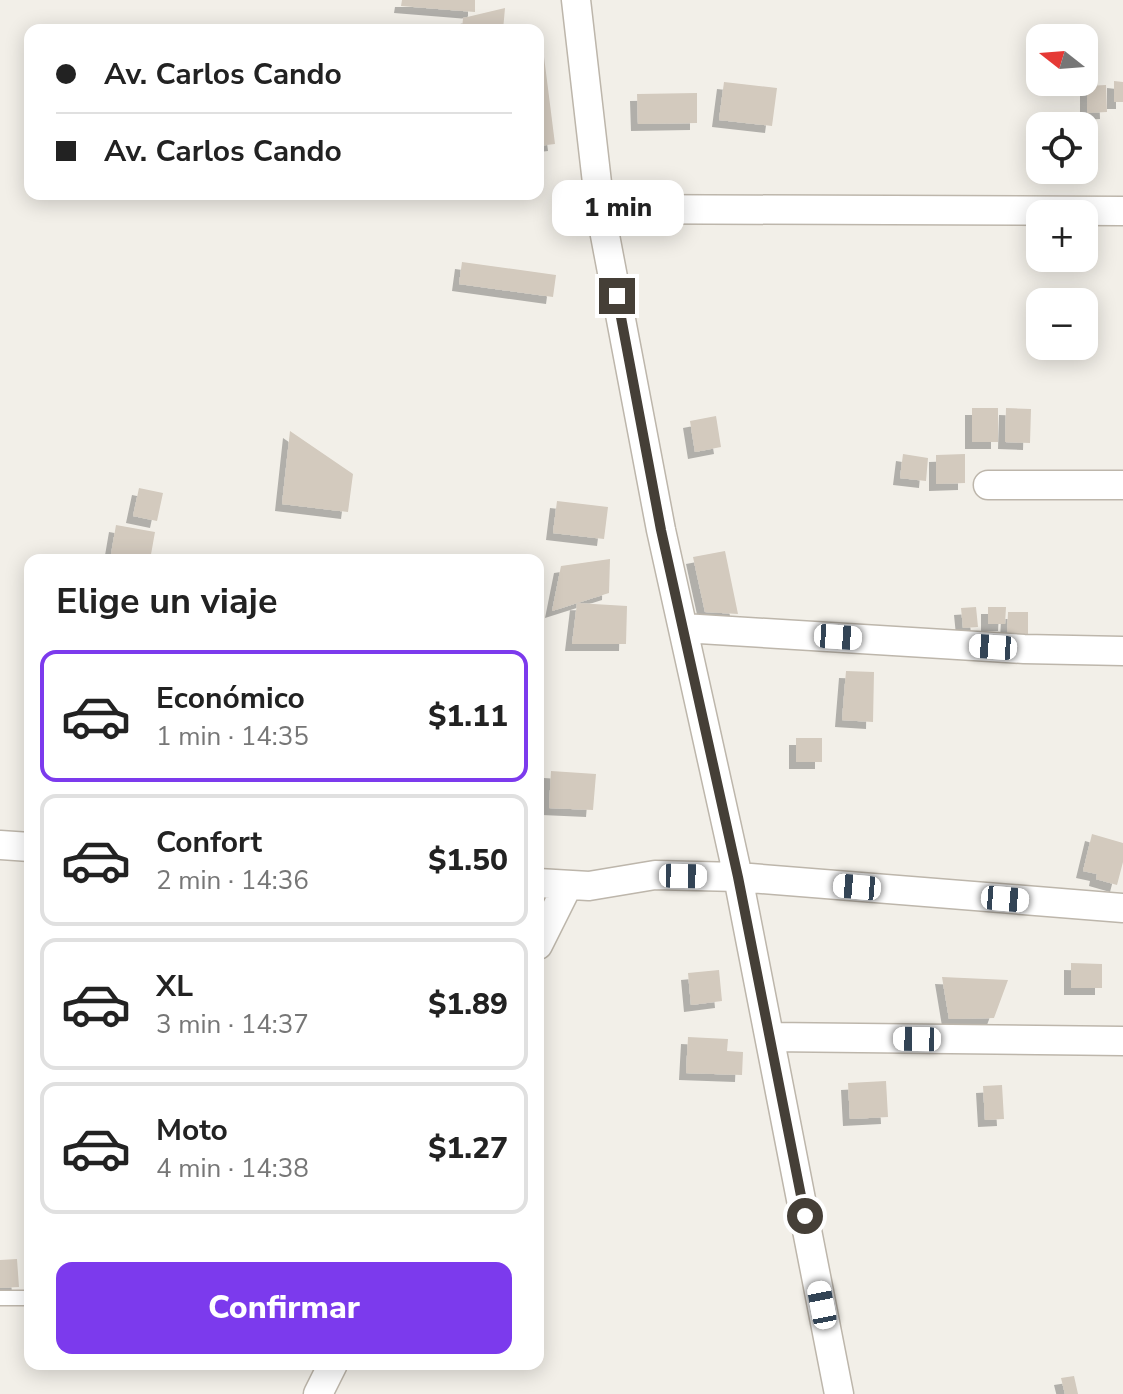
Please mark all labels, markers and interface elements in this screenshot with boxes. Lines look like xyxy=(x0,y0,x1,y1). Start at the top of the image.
north arrow xyxy=(1026,24,1098,96)
map controls xyxy=(1026,24,1098,360)
text: Av. Carlos Cando xyxy=(104,54,342,95)
button: locate xyxy=(1026,112,1098,184)
text: Av. Carlos Cando xyxy=(104,131,342,172)
callout: 1 min xyxy=(551,180,683,236)
text: 1 min xyxy=(584,190,652,225)
button: + xyxy=(1026,200,1098,272)
route end xyxy=(599,278,635,314)
button: − xyxy=(1026,288,1098,360)
text: Elige un viaje xyxy=(56,577,277,626)
car xyxy=(813,623,863,651)
car xyxy=(968,633,1018,661)
text: Económico xyxy=(156,678,305,719)
icon: car xyxy=(60,680,132,752)
text: $1.11 xyxy=(428,696,508,737)
text: 1 min · 14:35 xyxy=(156,719,309,754)
text: Confort xyxy=(156,822,262,863)
icon: car xyxy=(60,824,132,896)
text: $1.50 xyxy=(428,840,508,881)
text: 2 min · 14:36 xyxy=(156,863,309,898)
car xyxy=(659,864,707,888)
car xyxy=(832,873,882,901)
car xyxy=(980,885,1030,913)
text: XL xyxy=(156,966,193,1007)
icon: car xyxy=(60,968,132,1040)
text: $1.89 xyxy=(428,984,508,1025)
text: 3 min · 14:37 xyxy=(156,1007,309,1042)
car xyxy=(893,1027,941,1051)
text: Moto xyxy=(156,1110,228,1151)
icon: car xyxy=(60,1112,132,1184)
text: $1.27 xyxy=(428,1128,508,1169)
text: 4 min · 14:38 xyxy=(156,1151,309,1186)
route start xyxy=(787,1198,823,1234)
button: Confirmar xyxy=(56,1262,512,1354)
car xyxy=(806,1279,838,1331)

